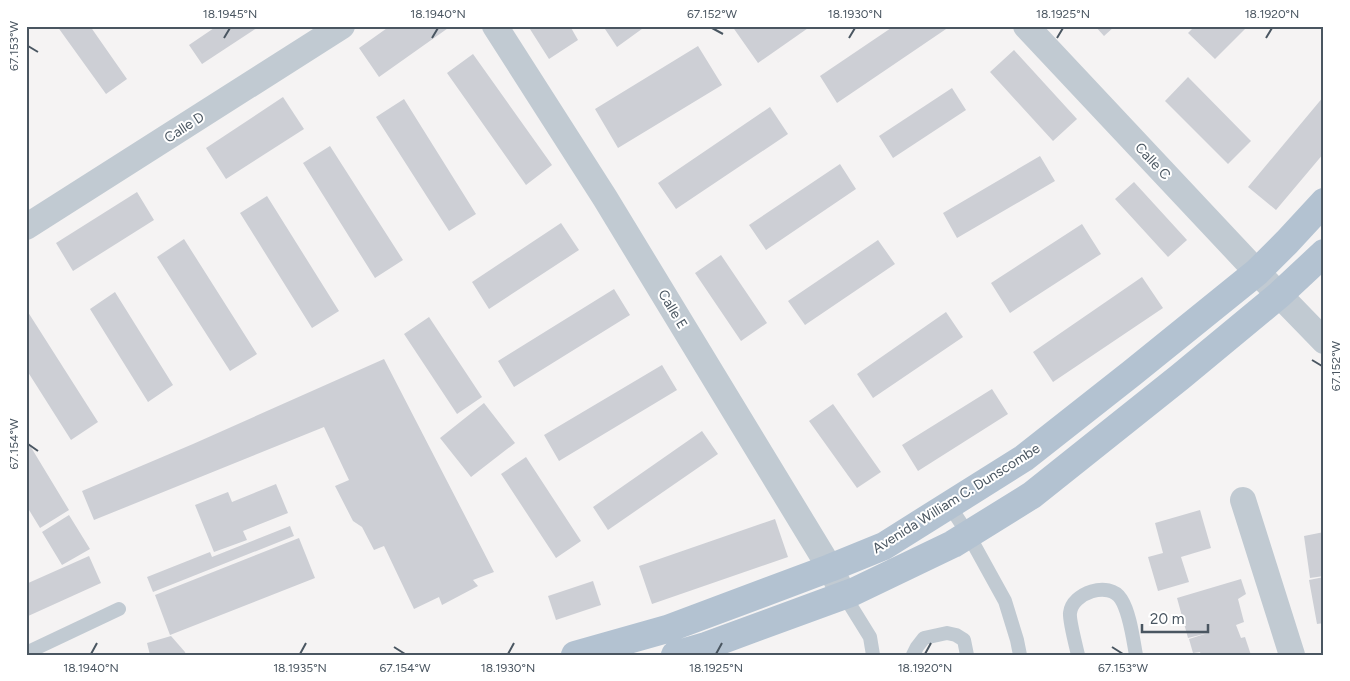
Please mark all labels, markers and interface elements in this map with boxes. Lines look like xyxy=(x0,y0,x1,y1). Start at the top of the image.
text: 18.1945°N xyxy=(203,7,257,21)
text: 18.1940°N xyxy=(410,7,466,21)
text: 67.152°W xyxy=(687,7,738,21)
text: 18.1930°N xyxy=(828,7,882,21)
text: 18.1925°N xyxy=(1036,7,1090,21)
text: 18.1920°N xyxy=(1245,7,1299,21)
text: 67.153°W xyxy=(7,20,21,71)
street label: Calle D xyxy=(161,108,207,147)
street label: Calle C xyxy=(1131,139,1174,183)
street label: Calle E xyxy=(654,287,691,332)
text: 67.152°W xyxy=(1329,340,1343,391)
text: 67.154°W xyxy=(7,418,21,470)
street label: Avenida William C. Dunscombe xyxy=(869,440,1043,557)
scale bar xyxy=(1142,601,1209,633)
text: 20 m xyxy=(1150,610,1184,628)
text: 18.1940°N xyxy=(63,661,119,675)
text: 18.1935°N xyxy=(273,661,327,675)
text: 67.154°W xyxy=(380,661,431,675)
text: 18.1930°N xyxy=(481,661,535,675)
text: 18.1925°N xyxy=(689,661,743,675)
text: 18.1920°N xyxy=(898,661,952,675)
text: 67.153°W xyxy=(1098,661,1149,675)

